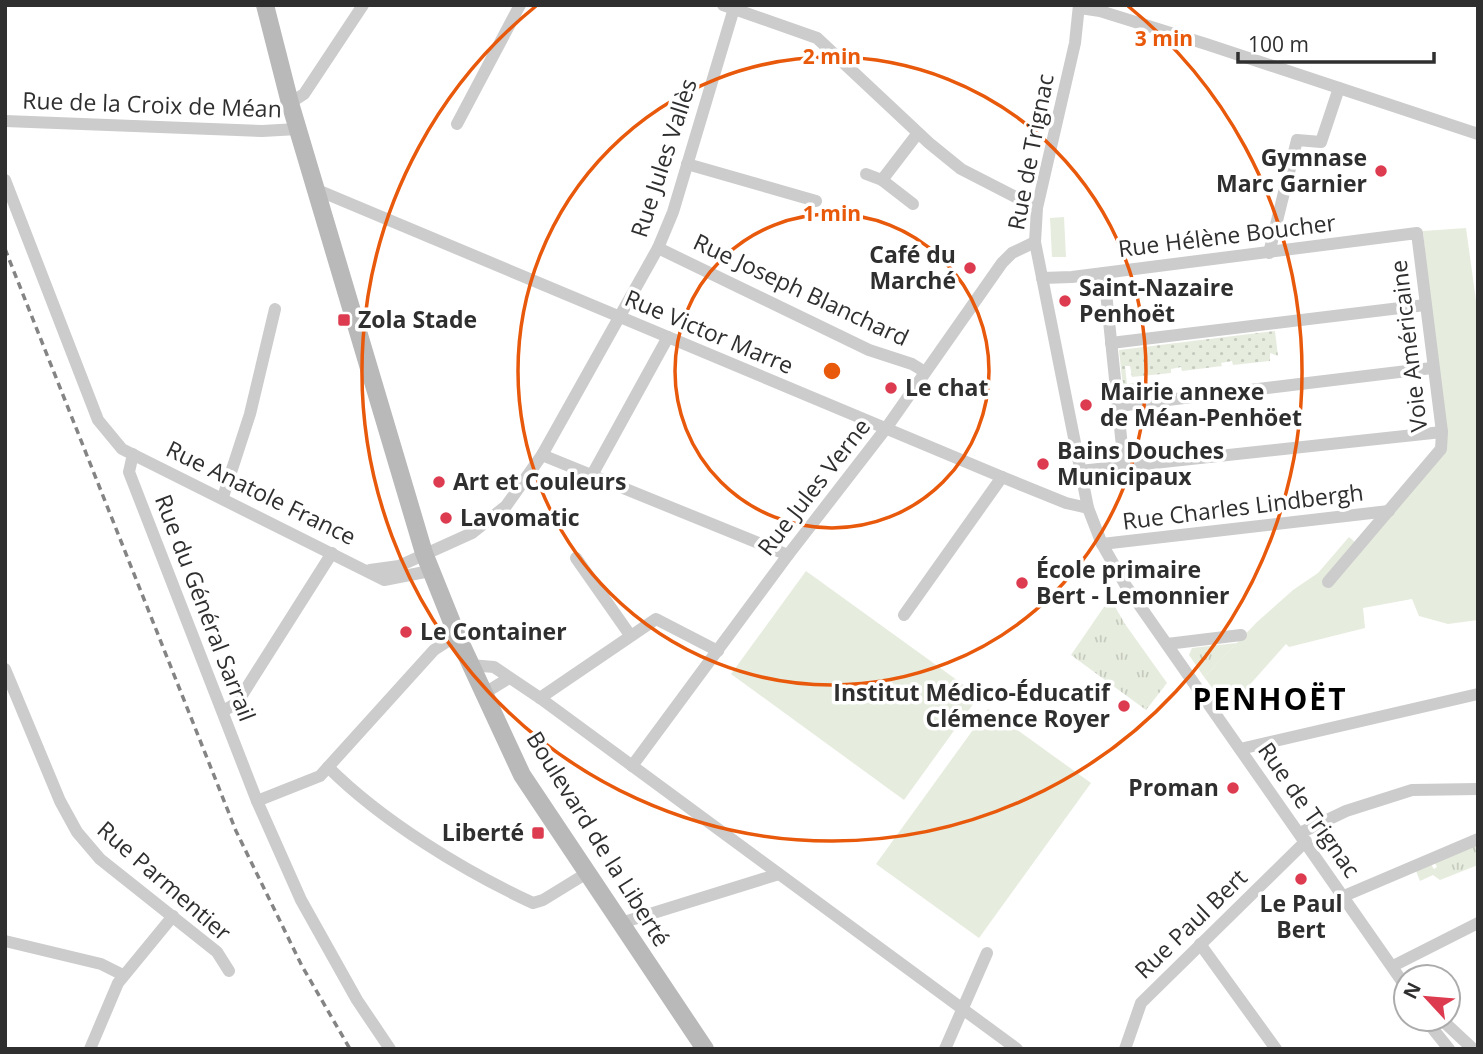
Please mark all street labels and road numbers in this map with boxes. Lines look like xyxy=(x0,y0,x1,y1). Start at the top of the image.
street label: Rue de Trignac xyxy=(999,71,1061,233)
street label: Rue Jules Vallès xyxy=(622,74,704,241)
street label: Rue de la Croix de Méan xyxy=(22,83,282,125)
street label: Rue Hélène Boucher xyxy=(1116,206,1338,264)
street label: Rue Joseph Blanchard xyxy=(689,225,914,353)
street label: Voie Américaine xyxy=(1382,258,1434,434)
street label: Rue Victor Marre xyxy=(620,281,799,381)
street label: Rue Jules Verne xyxy=(749,411,877,562)
street label: Rue Anatole France xyxy=(161,432,362,552)
street label: Rue Charles Lindbergh xyxy=(1121,475,1365,537)
street label: Rue du Général Sarrail xyxy=(148,490,264,726)
street label: Boulevard de la Liberté xyxy=(520,725,678,952)
street label: Rue de Trignac xyxy=(1251,735,1368,883)
street label: Rue Parmentier xyxy=(91,813,239,948)
street label: Rue Paul Bert xyxy=(1127,861,1254,985)

